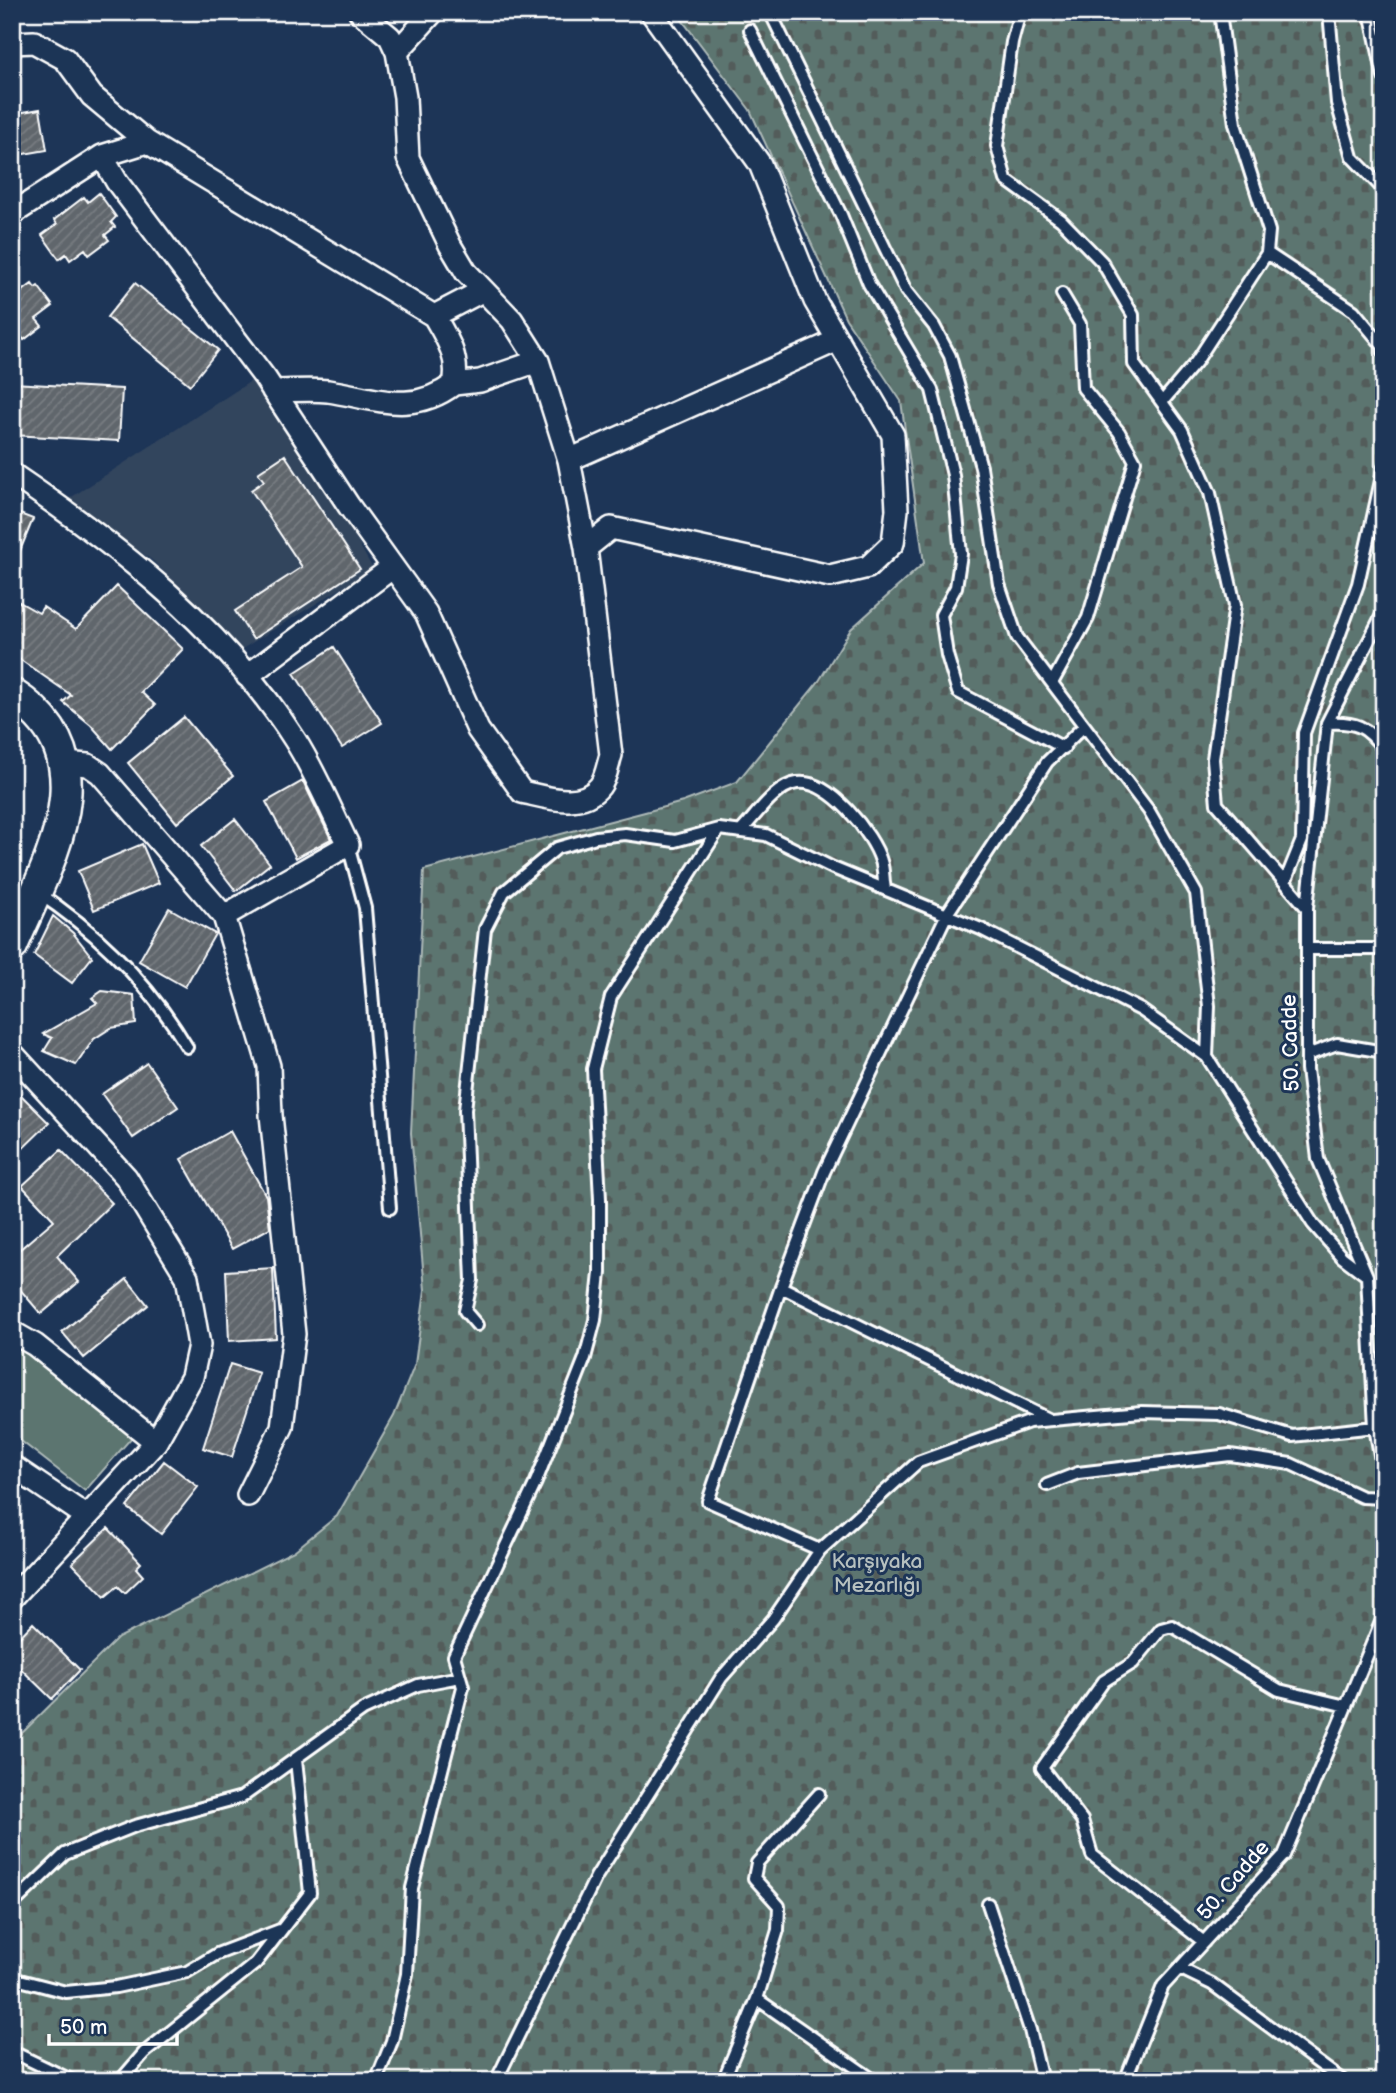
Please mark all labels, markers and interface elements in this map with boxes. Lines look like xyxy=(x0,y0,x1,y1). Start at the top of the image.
street label: 50. Cadde xyxy=(1276,994,1305,1092)
park label: Karşıyaka Mezarlığı xyxy=(832,1549,922,1598)
street label: 50. Cadde xyxy=(1192,1835,1275,1925)
scale bar xyxy=(49,2002,177,2046)
text: 50 m xyxy=(60,2015,107,2040)

